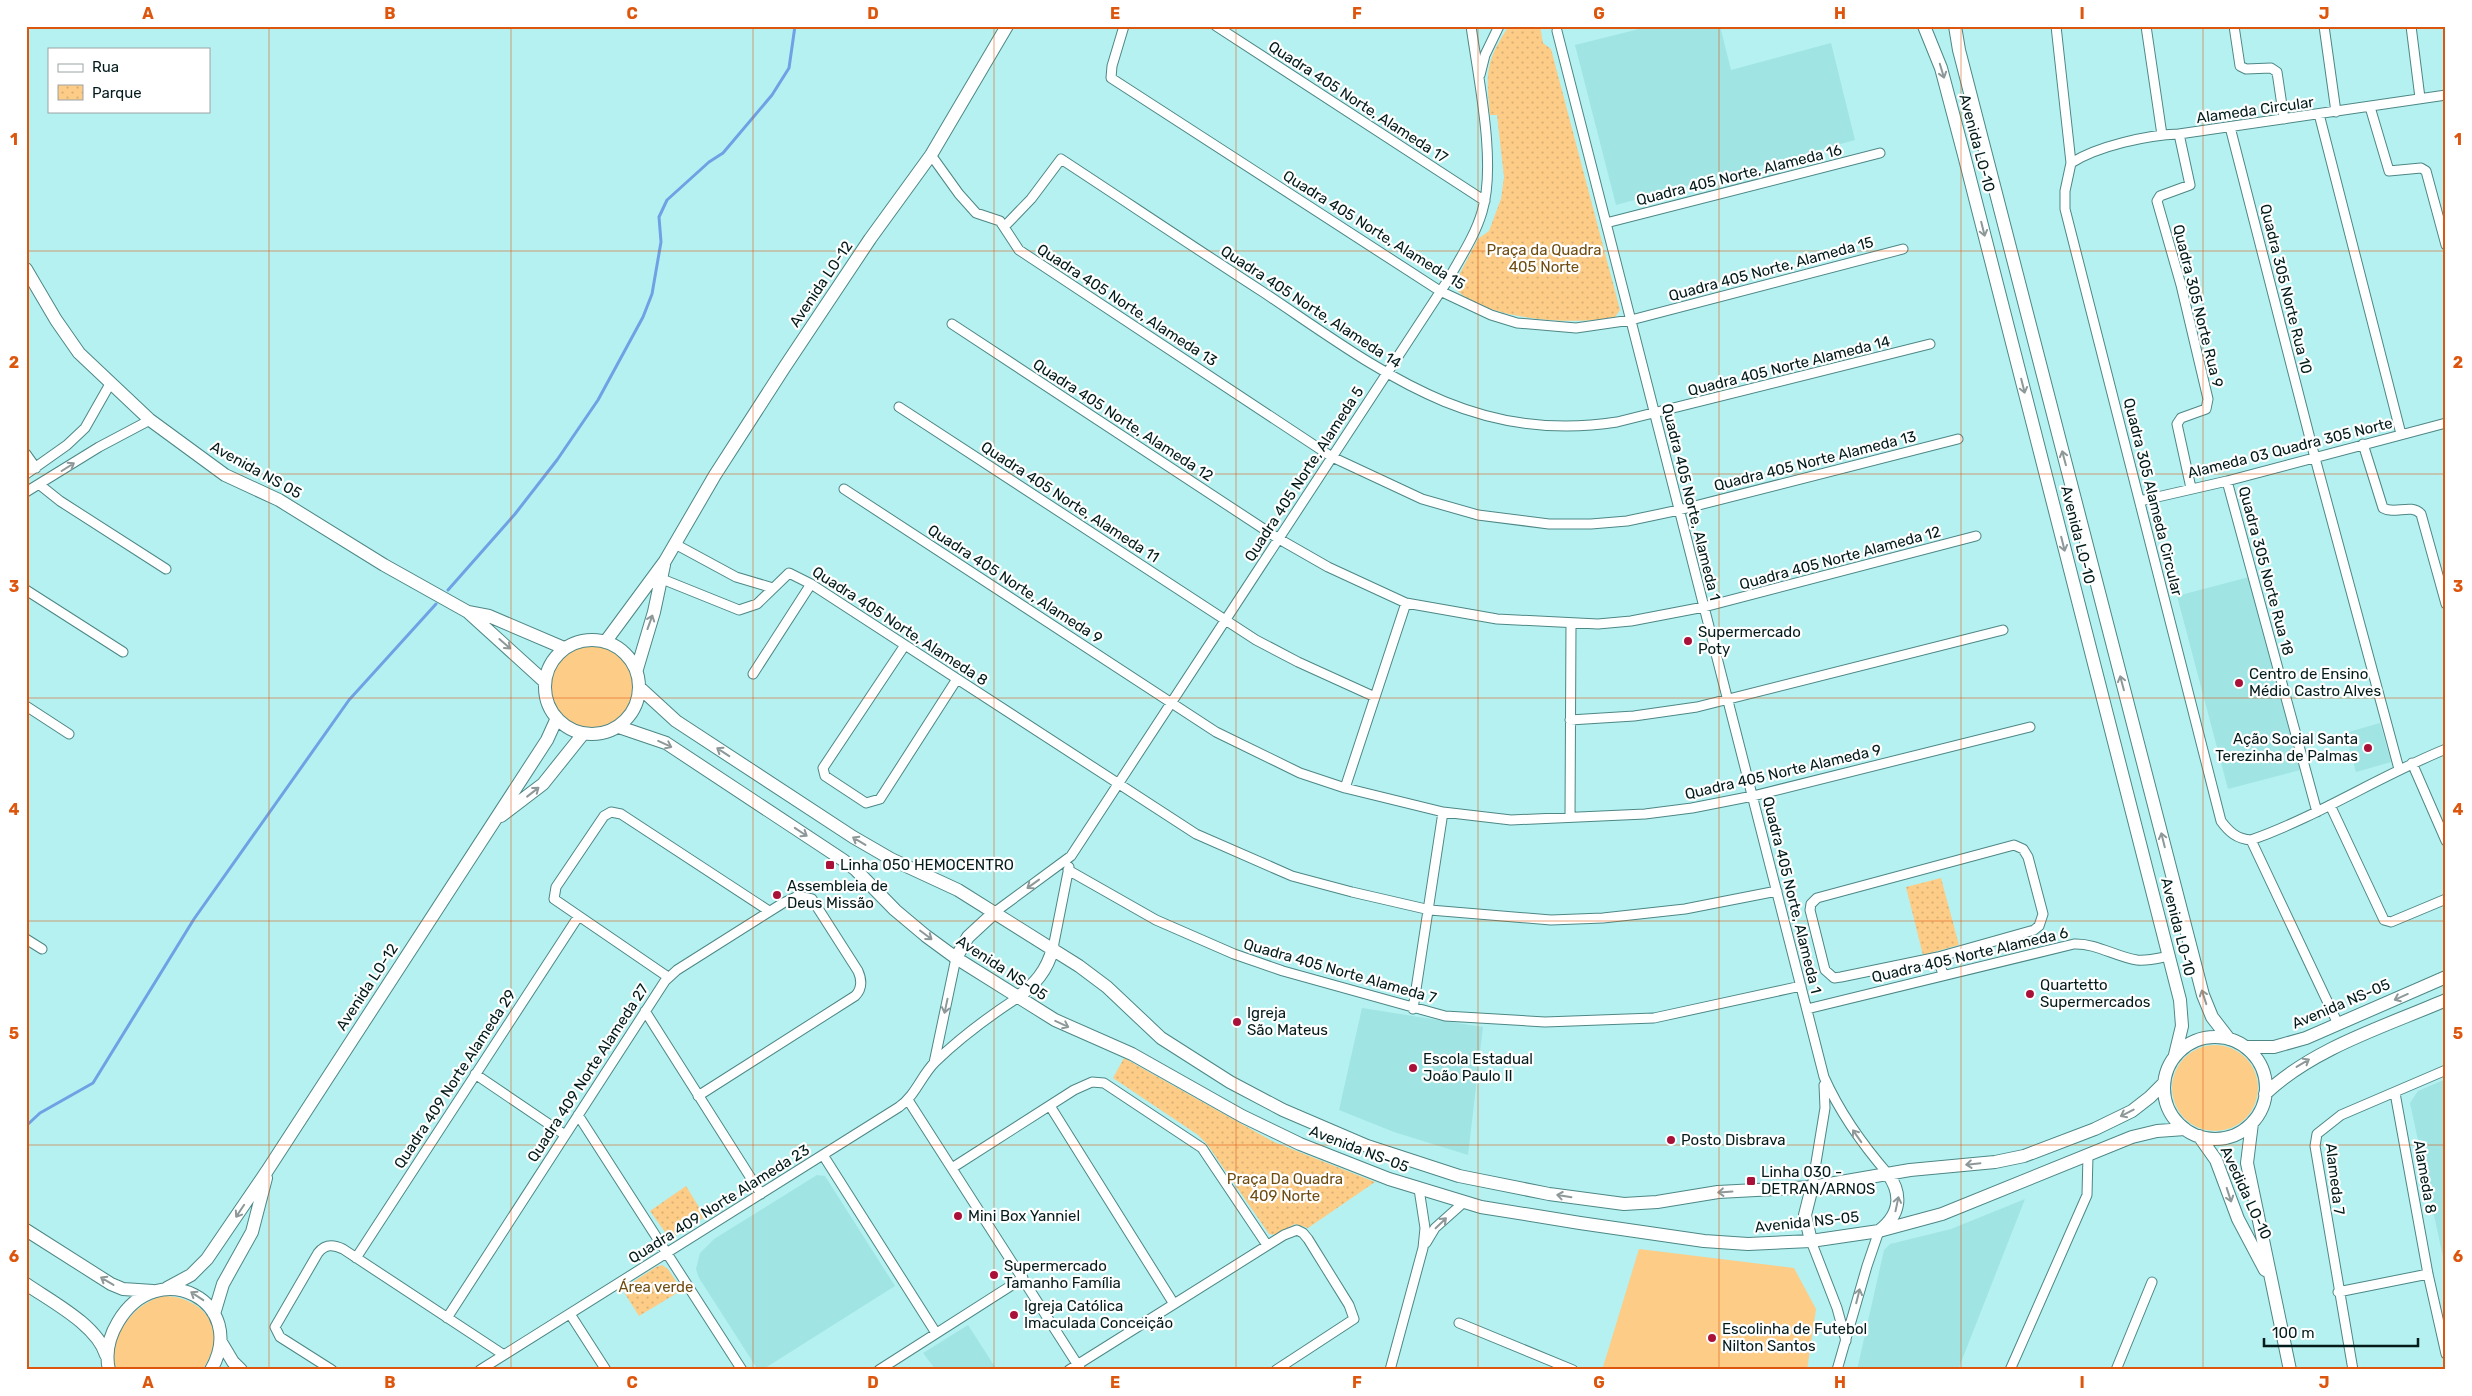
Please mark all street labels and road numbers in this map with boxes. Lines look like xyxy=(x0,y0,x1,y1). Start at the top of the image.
street label: Quadra 405 Norte, Alameda 17 xyxy=(1265,37,1451,167)
street label: Avenida LO-10 xyxy=(1955,92,1999,194)
street label: Alameda Circular xyxy=(2195,93,2315,127)
street label: Quadra 405 Norte, Alameda 16 xyxy=(1634,141,1844,209)
street label: Quadra 405 Norte, Alameda 15 xyxy=(1280,166,1468,294)
street label: Quadra 305 Norte Rua 10 xyxy=(2256,202,2316,376)
street label: Quadra 305 Norte Rua 9 xyxy=(2169,223,2227,390)
street label: Quadra 405 Norte, Alameda 15 xyxy=(1667,233,1875,305)
street label: Avenida LO-12 xyxy=(786,237,857,330)
street label: Quadra 405 Norte, Alameda 13 xyxy=(1033,240,1221,370)
street label: Quadra 405 Norte, Alameda 14 xyxy=(1217,242,1405,372)
street label: Quadra 405 Norte Alameda 14 xyxy=(1686,332,1892,400)
street label: Quadra 405 Norte, Alameda 12 xyxy=(1030,355,1217,485)
street label: Quadra 405 Norte, Alameda 5 xyxy=(1241,383,1367,565)
street label: Quadra 305 Alameda Circular xyxy=(2120,396,2186,598)
street label: Quadra 405 Norte, Alameda 1 xyxy=(1658,402,1724,602)
street label: Alameda 03 Quadra 305 Norte xyxy=(2186,414,2394,482)
street label: Quadra 405 Norte Alameda 13 xyxy=(1712,427,1918,495)
street label: Avenida NS 05 xyxy=(207,438,305,503)
street label: Quadra 405 Norte, Alameda 11 xyxy=(978,438,1162,566)
street label: Avenida LO-10 xyxy=(2057,484,2099,586)
street label: Quadra 305 Norte Rua 18 xyxy=(2235,484,2297,658)
street label: Quadra 405 Norte, Alameda 9 xyxy=(924,521,1106,647)
street label: Quadra 405 Norte Alameda 12 xyxy=(1737,522,1943,594)
street label: Quadra 405 Norte, Alameda 8 xyxy=(809,562,991,690)
street label: Quadra 405 Norte Alameda 9 xyxy=(1683,741,1883,803)
street label: Quadra 405 Norte, Alameda 1 xyxy=(1759,795,1825,995)
street label: Avenida LO-10 xyxy=(2157,876,2199,978)
street label: Quadra 405 Norte Alameda 6 xyxy=(1870,924,2070,986)
street label: Avenida NS-05 xyxy=(953,932,1051,1004)
street label: Quadra 405 Norte Alameda 7 xyxy=(1241,935,1439,1007)
street label: Avenida LO-12 xyxy=(332,940,402,1034)
street label: Avenida NS-05 xyxy=(2289,975,2393,1033)
street label: Quadra 409 Norte Alameda 27 xyxy=(524,980,653,1165)
street label: Quadra 409 Norte Alameda 29 xyxy=(390,986,520,1172)
street label: Avenida NS-05 xyxy=(1307,1122,1411,1176)
street label: Alameda 8 xyxy=(2410,1139,2440,1215)
street label: Quadra 409 Norte Alameda 23 xyxy=(625,1141,813,1267)
street label: Alameda 7 xyxy=(2322,1142,2348,1216)
street label: Avedida LO-10 xyxy=(2217,1144,2275,1242)
street label: Avenida NS-05 xyxy=(1754,1208,1860,1236)

